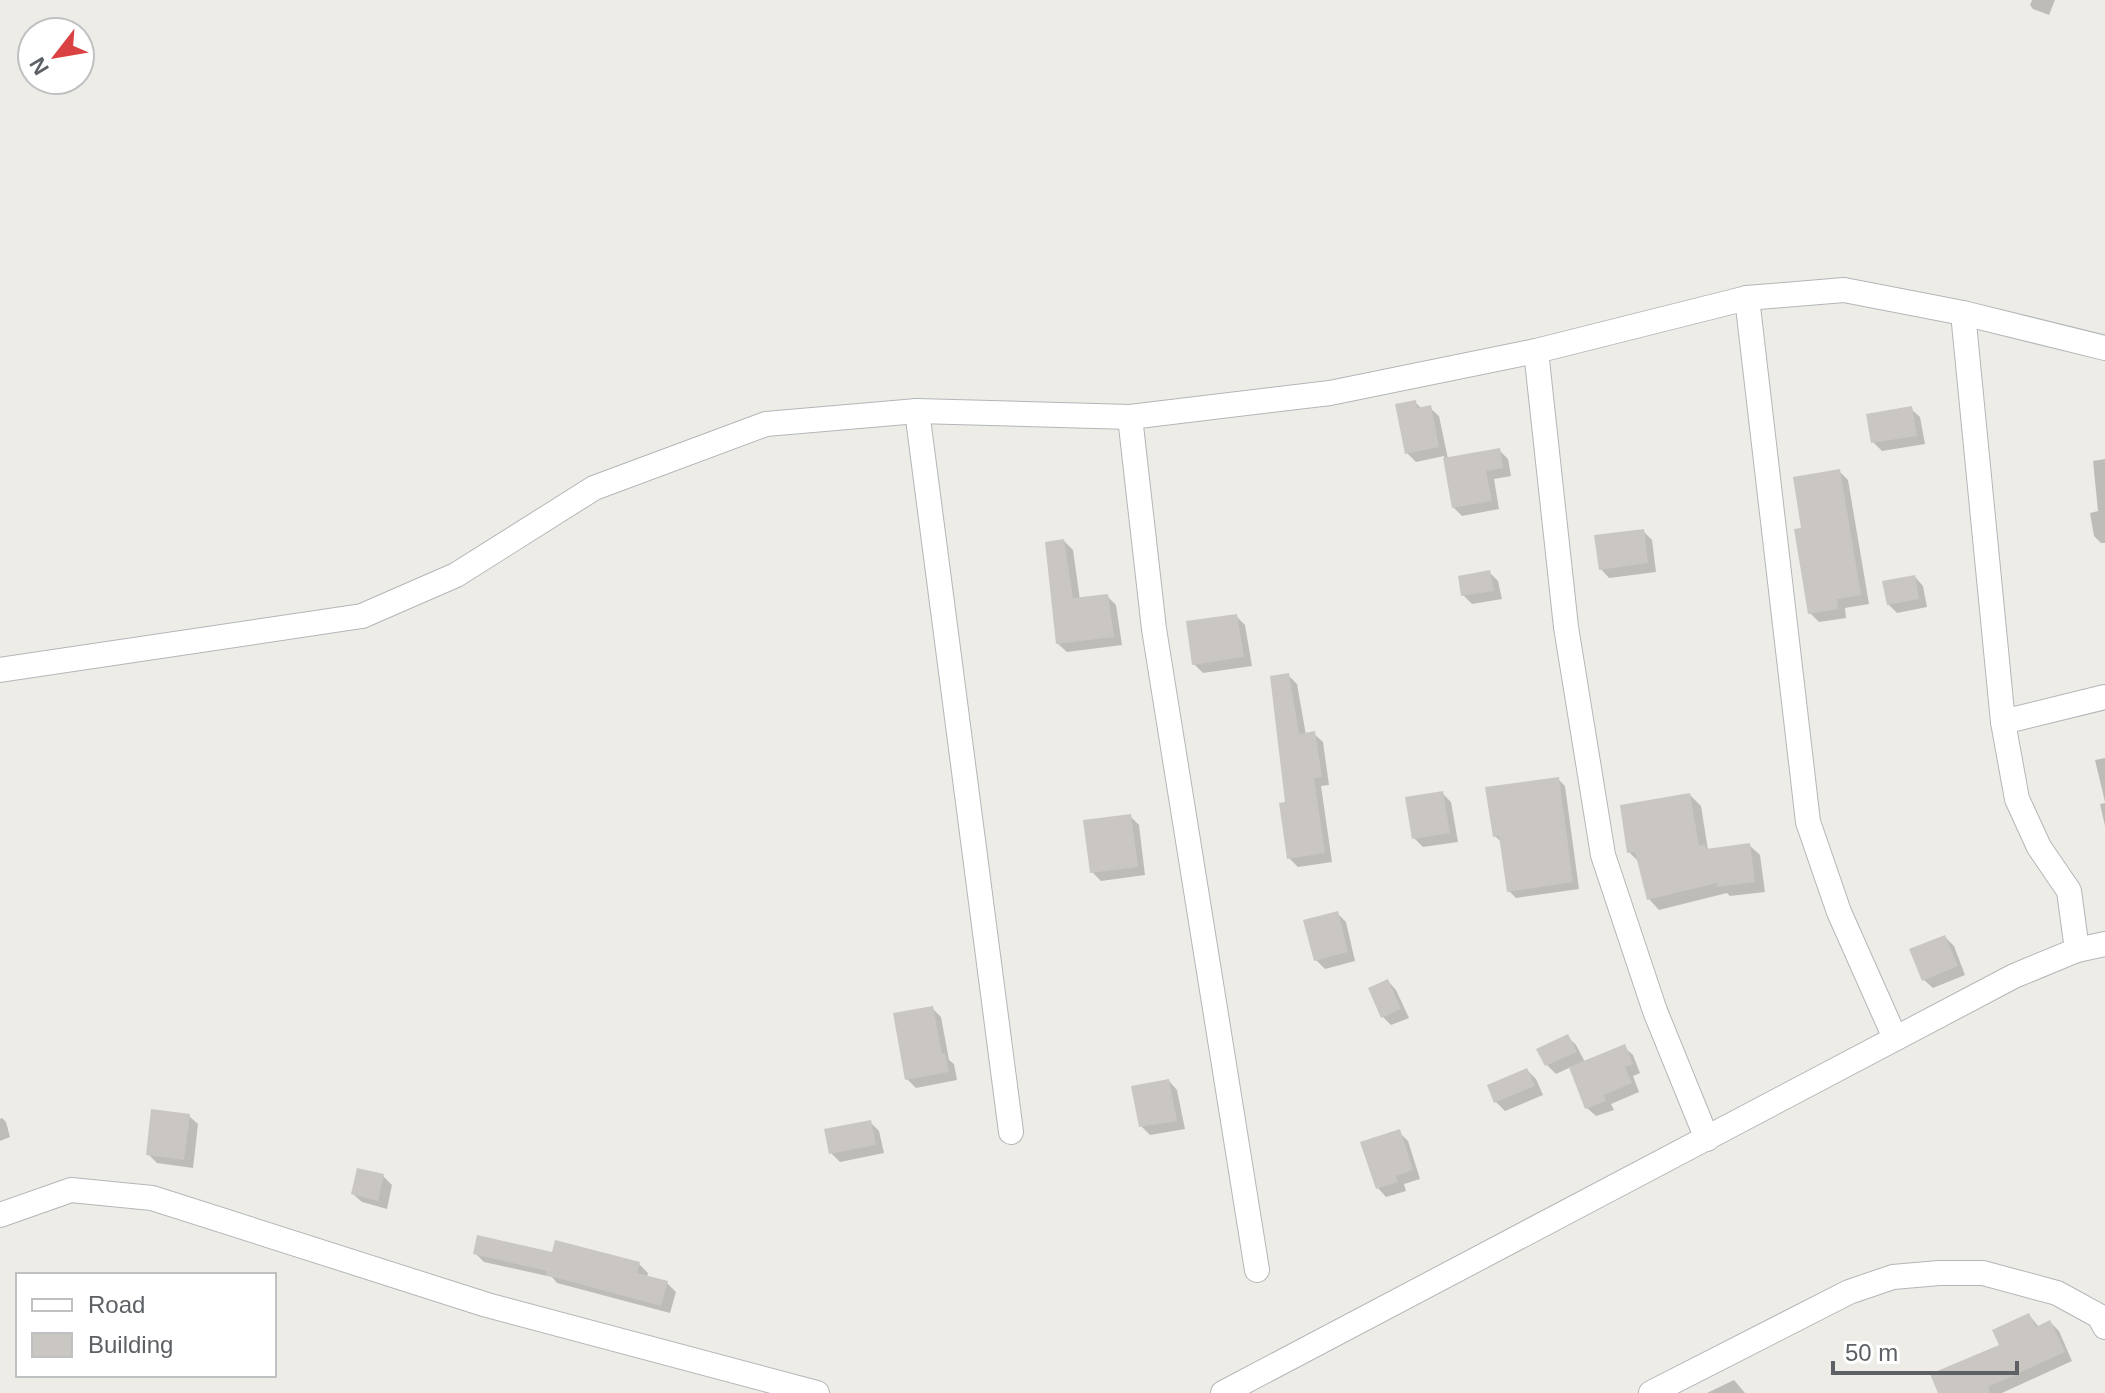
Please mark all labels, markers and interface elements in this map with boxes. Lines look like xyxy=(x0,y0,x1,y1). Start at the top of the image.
north arrow xyxy=(16,16,96,96)
text: N xyxy=(24,53,54,79)
legend xyxy=(16,1273,276,1377)
text: Road xyxy=(88,1291,145,1318)
scale bar xyxy=(1833,1325,2017,1375)
text: Building xyxy=(88,1331,173,1358)
text: 50 m xyxy=(1845,1339,1898,1366)

